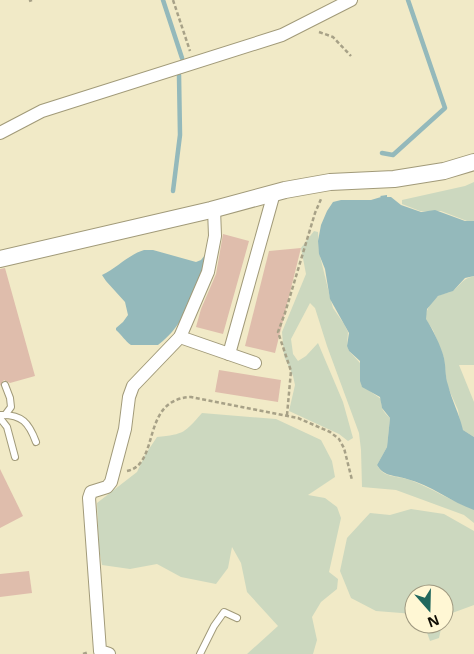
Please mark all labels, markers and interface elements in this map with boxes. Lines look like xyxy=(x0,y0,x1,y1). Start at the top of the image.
north arrow xyxy=(404,584,454,634)
text: N xyxy=(425,611,442,633)

